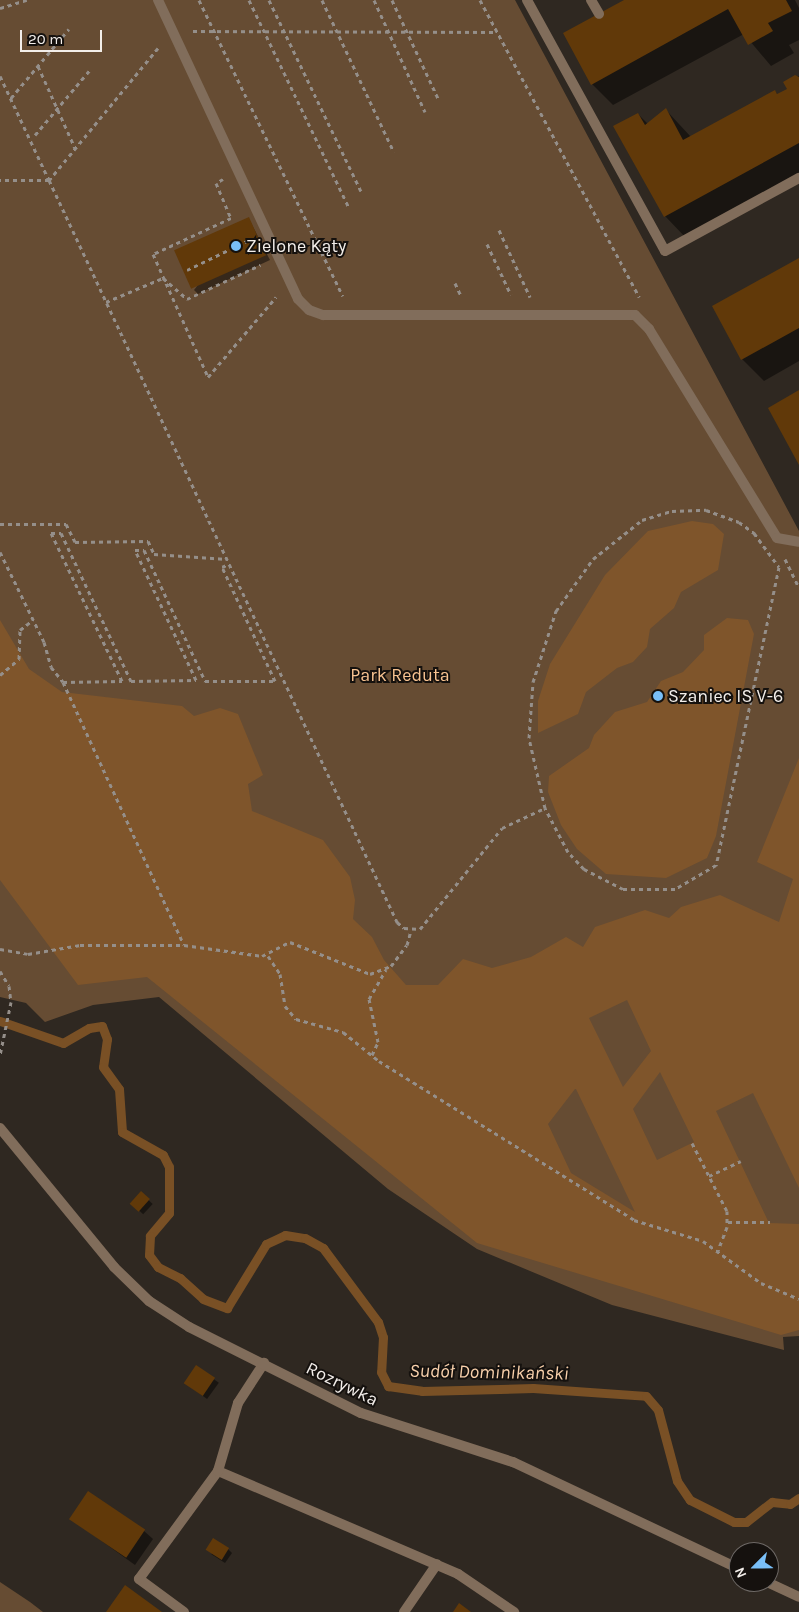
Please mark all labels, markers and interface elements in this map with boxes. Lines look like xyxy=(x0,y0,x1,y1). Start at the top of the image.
scale bar xyxy=(22,20,105,52)
text: 20 m xyxy=(28,30,63,48)
place label: Zielone Kąty xyxy=(246,235,347,257)
marker: Zielone Kąty xyxy=(230,240,242,252)
park label: Park Reduta xyxy=(350,664,450,686)
place label: Szaniec IS V-6 xyxy=(668,685,783,707)
marker: Szaniec IS V-6 xyxy=(652,690,664,702)
street label: Rozrywka xyxy=(302,1357,382,1411)
water label: Sudół Dominikański xyxy=(409,1360,569,1386)
north arrow xyxy=(729,1542,779,1592)
text: N xyxy=(731,1565,750,1581)

